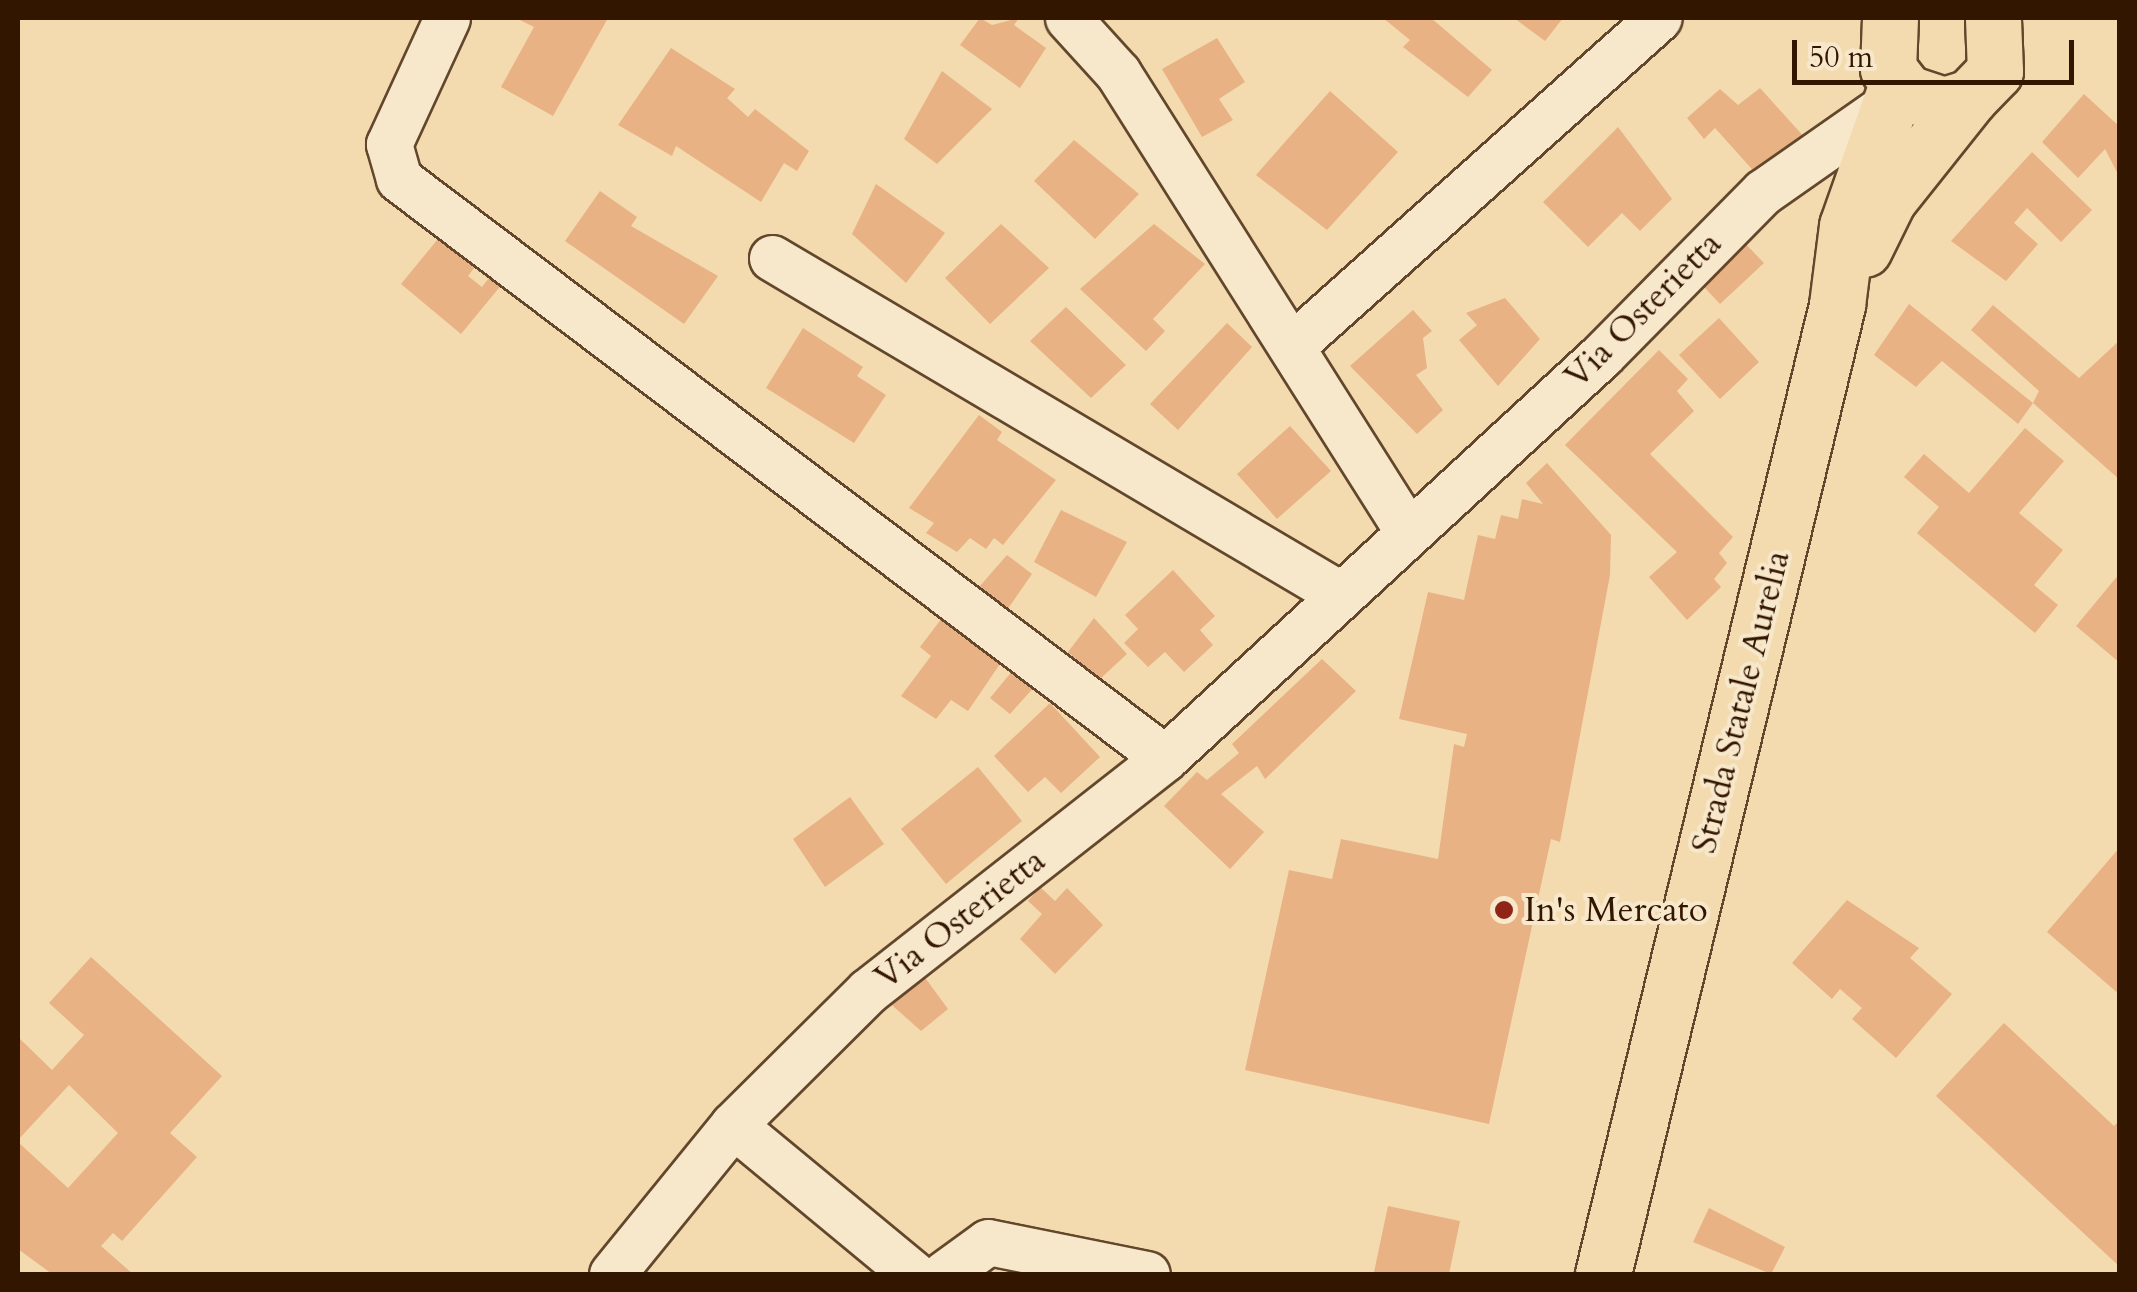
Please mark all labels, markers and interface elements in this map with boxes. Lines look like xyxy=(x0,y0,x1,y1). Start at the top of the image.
scale bar xyxy=(1797,20,2080,82)
text: 50 m xyxy=(1809,37,1873,78)
street label: Via Osterietta xyxy=(1556,223,1730,397)
street label: Strada Statale Aurelia xyxy=(1683,546,1799,858)
street label: Via Osterietta xyxy=(866,839,1054,999)
place label: In's Mercato xyxy=(1524,889,1708,931)
marker: In's Mercato xyxy=(1493,899,1515,921)

